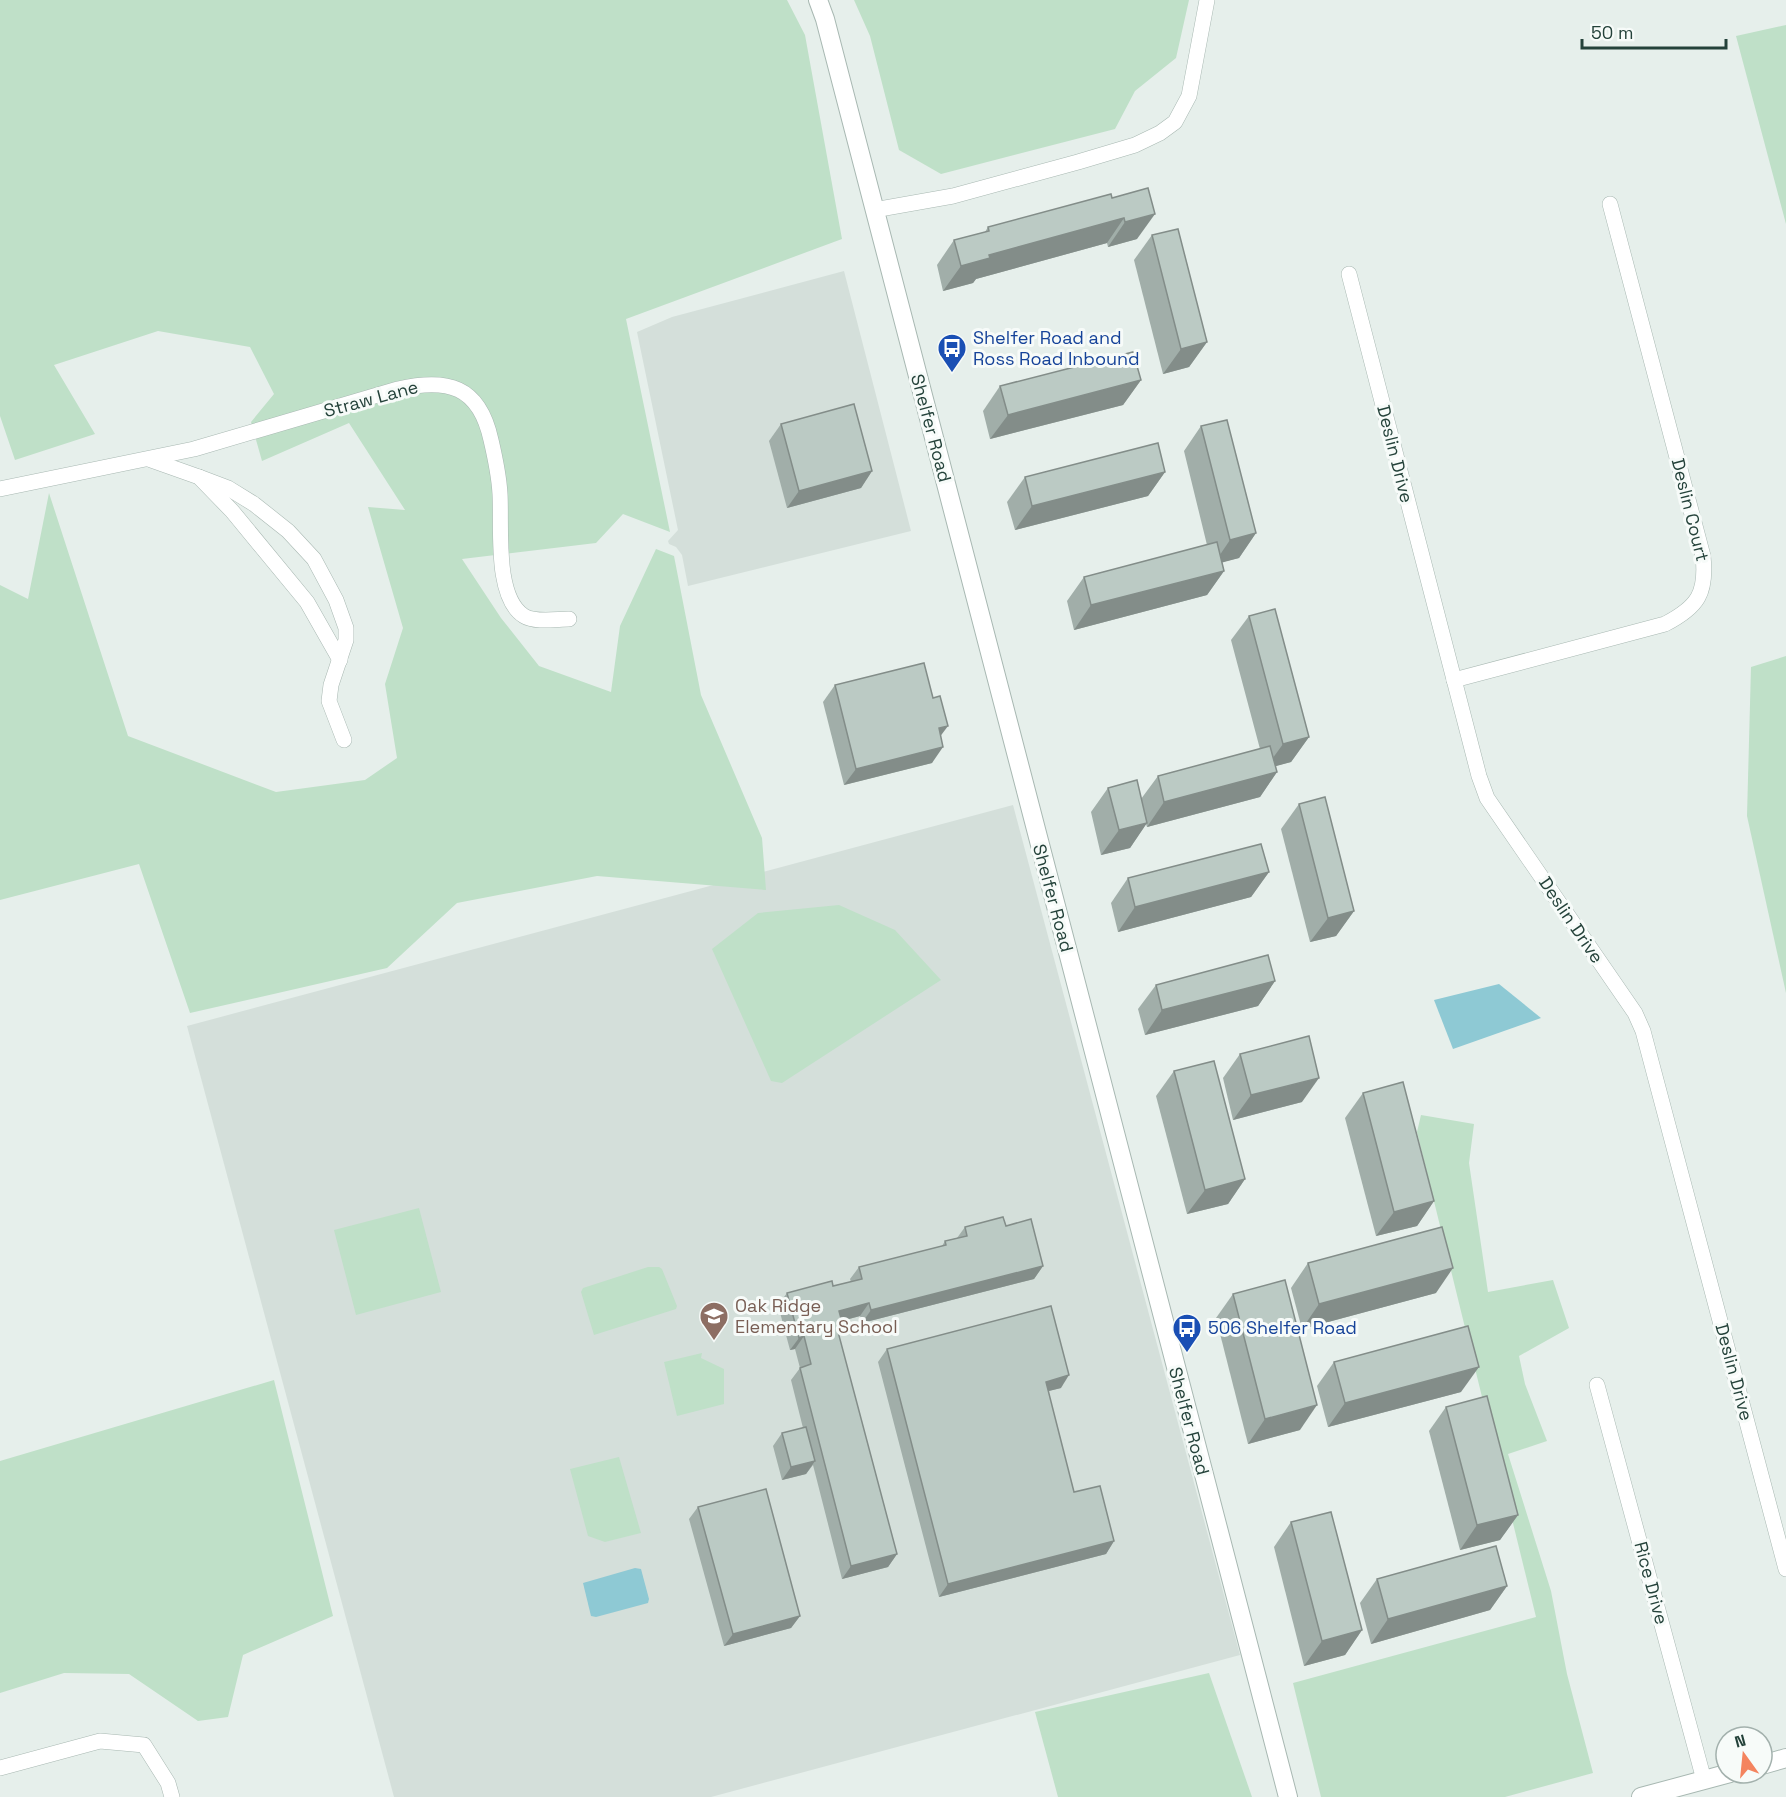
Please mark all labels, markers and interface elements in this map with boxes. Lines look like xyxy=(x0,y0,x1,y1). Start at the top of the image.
scale bar xyxy=(1582,12,1726,50)
text: 50 m xyxy=(1591,21,1633,44)
place label: Shelfer Road and Ross Road Inbound xyxy=(973,326,1140,370)
bus stop icon: Shelfer Road and Ross Road Inbound xyxy=(936,332,968,374)
street label: Shelfer Road xyxy=(906,371,957,484)
street label: Straw Lane xyxy=(321,375,421,422)
street label: Deslin Drive xyxy=(1372,403,1419,505)
street label: Deslin Court xyxy=(1667,456,1714,564)
street label: Shelfer Road xyxy=(1028,841,1079,954)
street label: Deslin Drive xyxy=(1534,872,1609,967)
place label: Oak Ridge Elementary School xyxy=(735,1294,898,1338)
school or university icon: Oak Ridge Elementary School xyxy=(698,1300,730,1342)
bus stop icon: 506 Shelfer Road xyxy=(1171,1312,1203,1354)
place label: 506 Shelfer Road xyxy=(1208,1316,1357,1339)
street label: Deslin Drive xyxy=(1710,1321,1758,1423)
street label: Shelfer Road xyxy=(1164,1364,1215,1477)
street label: Rice Drive xyxy=(1629,1539,1674,1627)
north arrow xyxy=(1714,1725,1774,1785)
text: N xyxy=(1732,1729,1748,1753)

